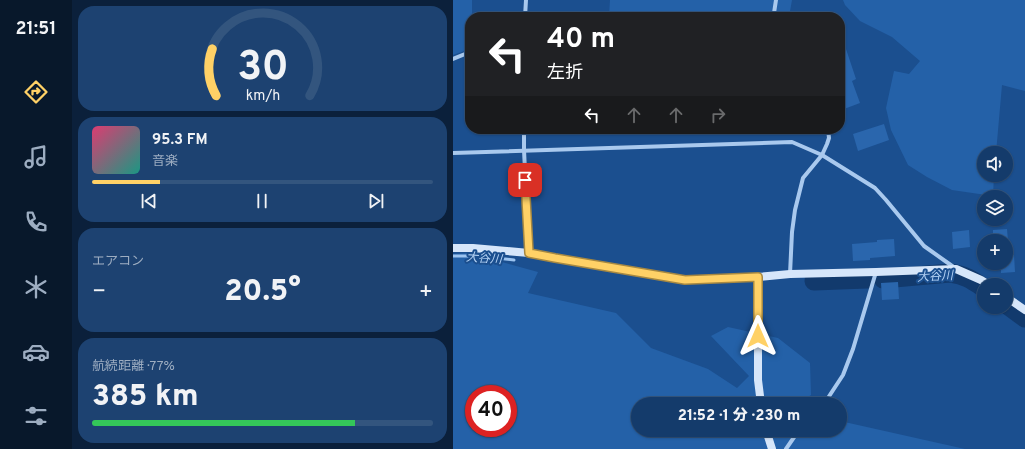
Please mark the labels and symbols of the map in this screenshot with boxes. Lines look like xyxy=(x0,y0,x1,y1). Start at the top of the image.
pin xyxy=(508,163,542,197)
water label: 大谷川 xyxy=(465,250,504,268)
water label: 大谷川 xyxy=(917,268,955,286)
position arrow xyxy=(737,315,779,357)
speed limit sign: 40 xyxy=(465,385,517,437)

